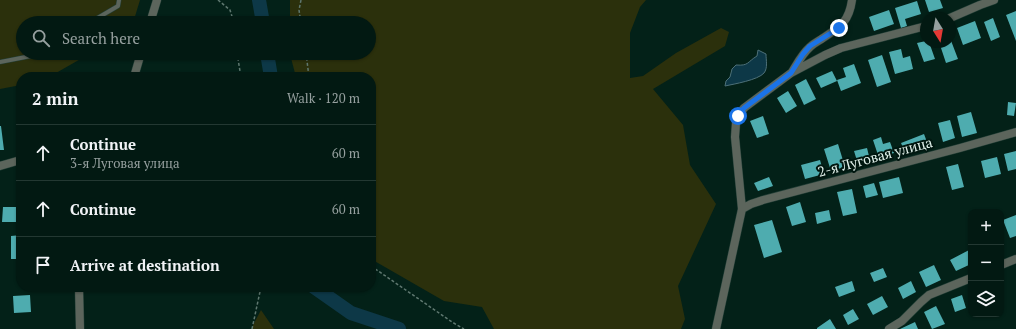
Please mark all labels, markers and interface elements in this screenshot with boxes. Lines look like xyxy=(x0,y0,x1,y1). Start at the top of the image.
north arrow xyxy=(920,12,956,48)
search box xyxy=(16,16,376,60)
route end xyxy=(830,19,848,37)
icon: search xyxy=(30,27,52,49)
text: Search here xyxy=(62,28,140,48)
text: 2 min xyxy=(32,87,79,110)
text: Walk · 120 m xyxy=(287,89,360,107)
route start xyxy=(729,107,747,125)
street label: 2-я Луговая улица xyxy=(815,132,934,181)
text: Continue xyxy=(70,134,136,154)
icon: ahead xyxy=(32,142,54,164)
text: 60 m xyxy=(332,144,360,162)
text: 3-я Луговая улица xyxy=(70,154,180,172)
icon: ahead xyxy=(32,198,54,220)
text: Continue xyxy=(70,199,136,219)
text: 60 m xyxy=(332,200,360,218)
map controls xyxy=(968,209,1004,317)
button: + xyxy=(968,209,1004,245)
button: − xyxy=(968,245,1004,281)
icon: arrive xyxy=(32,254,54,276)
text: Arrive at destination xyxy=(70,255,220,275)
button: layers xyxy=(968,281,1004,317)

